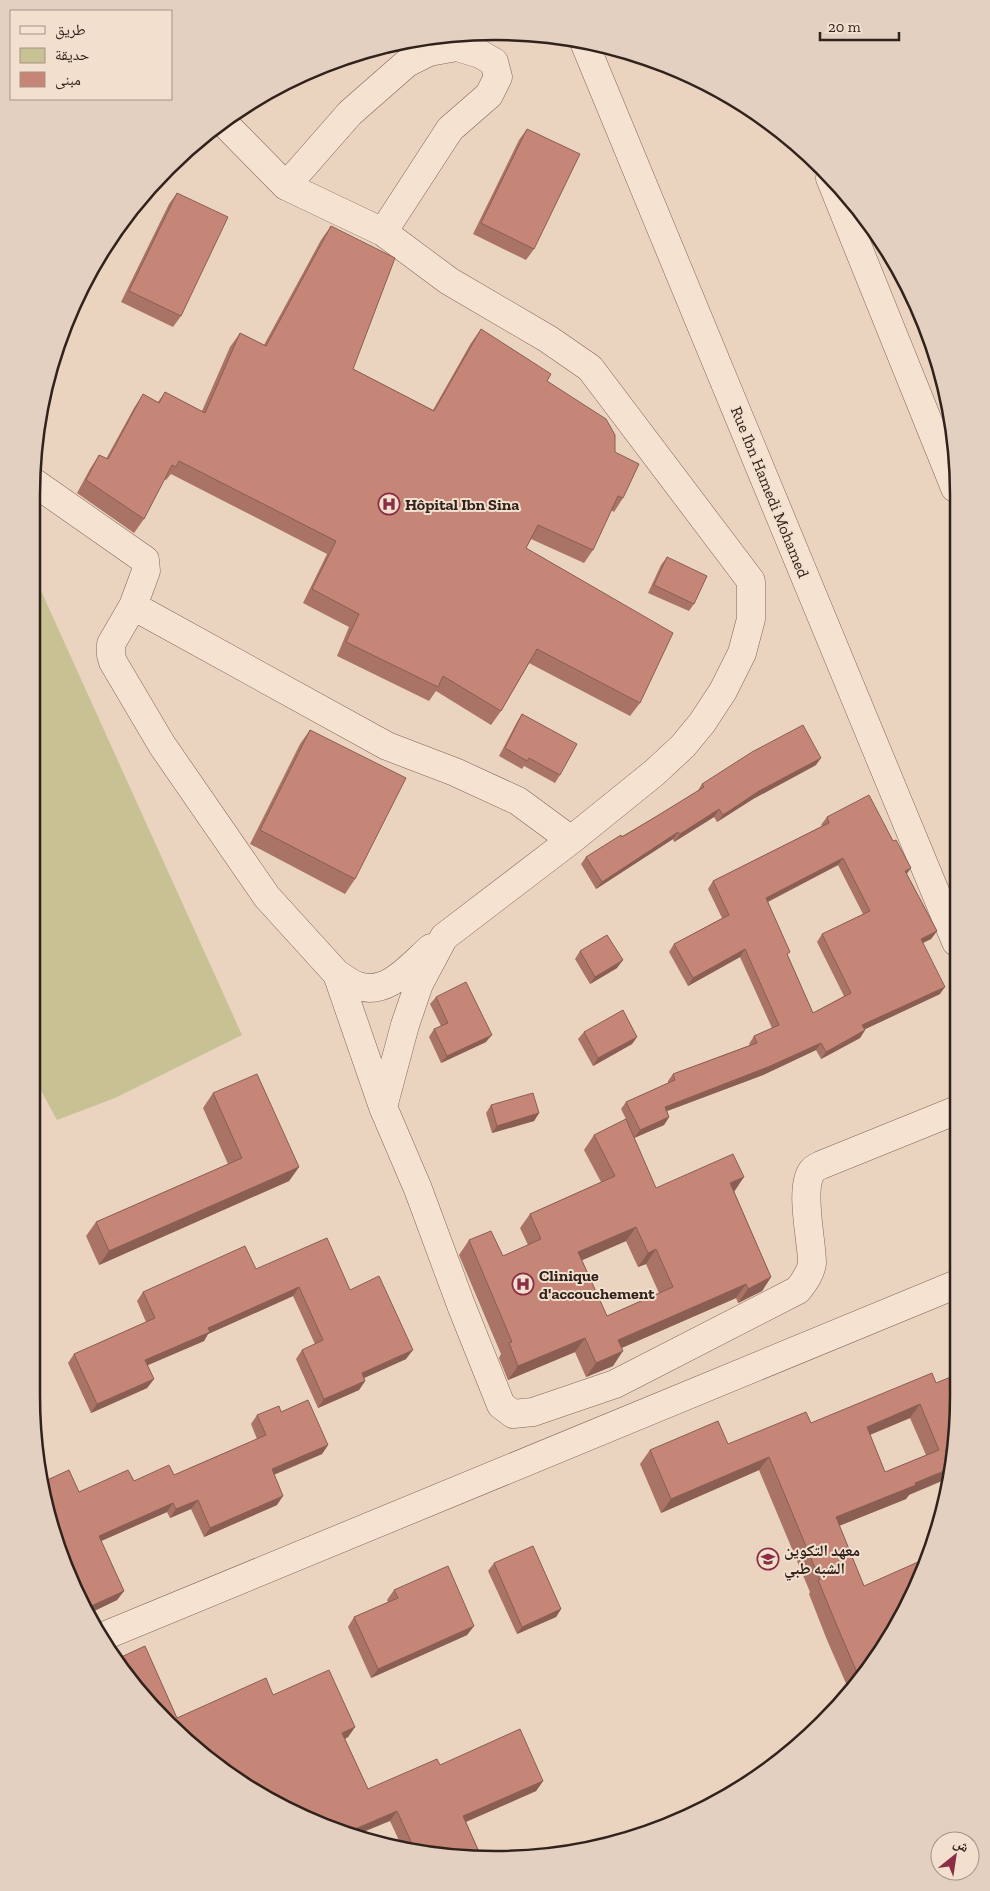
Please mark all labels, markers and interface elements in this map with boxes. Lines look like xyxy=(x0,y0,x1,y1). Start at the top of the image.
legend xyxy=(10,10,172,100)
scale bar xyxy=(820,10,899,42)
text: 20 m xyxy=(828,18,861,36)
text: طريق xyxy=(55,21,86,40)
text: حديقة xyxy=(55,46,90,64)
text: مبنى xyxy=(55,71,81,90)
street label: Rue Ibn Hamedi Mohamed xyxy=(727,404,813,581)
hospital icon: Hôpital Ibn Sina xyxy=(377,492,401,516)
place label: Hôpital Ibn Sina xyxy=(405,495,519,514)
place label: Clinique d'accouchement xyxy=(539,1266,655,1303)
hospital icon: Clinique d'accouchement xyxy=(511,1272,535,1296)
place label: معهد التكوين الشبه طبي xyxy=(784,1541,860,1580)
school or university icon: معهد التكوين الشبه طبي xyxy=(756,1547,780,1571)
north arrow xyxy=(930,1831,980,1881)
text: ش xyxy=(951,1834,972,1856)

